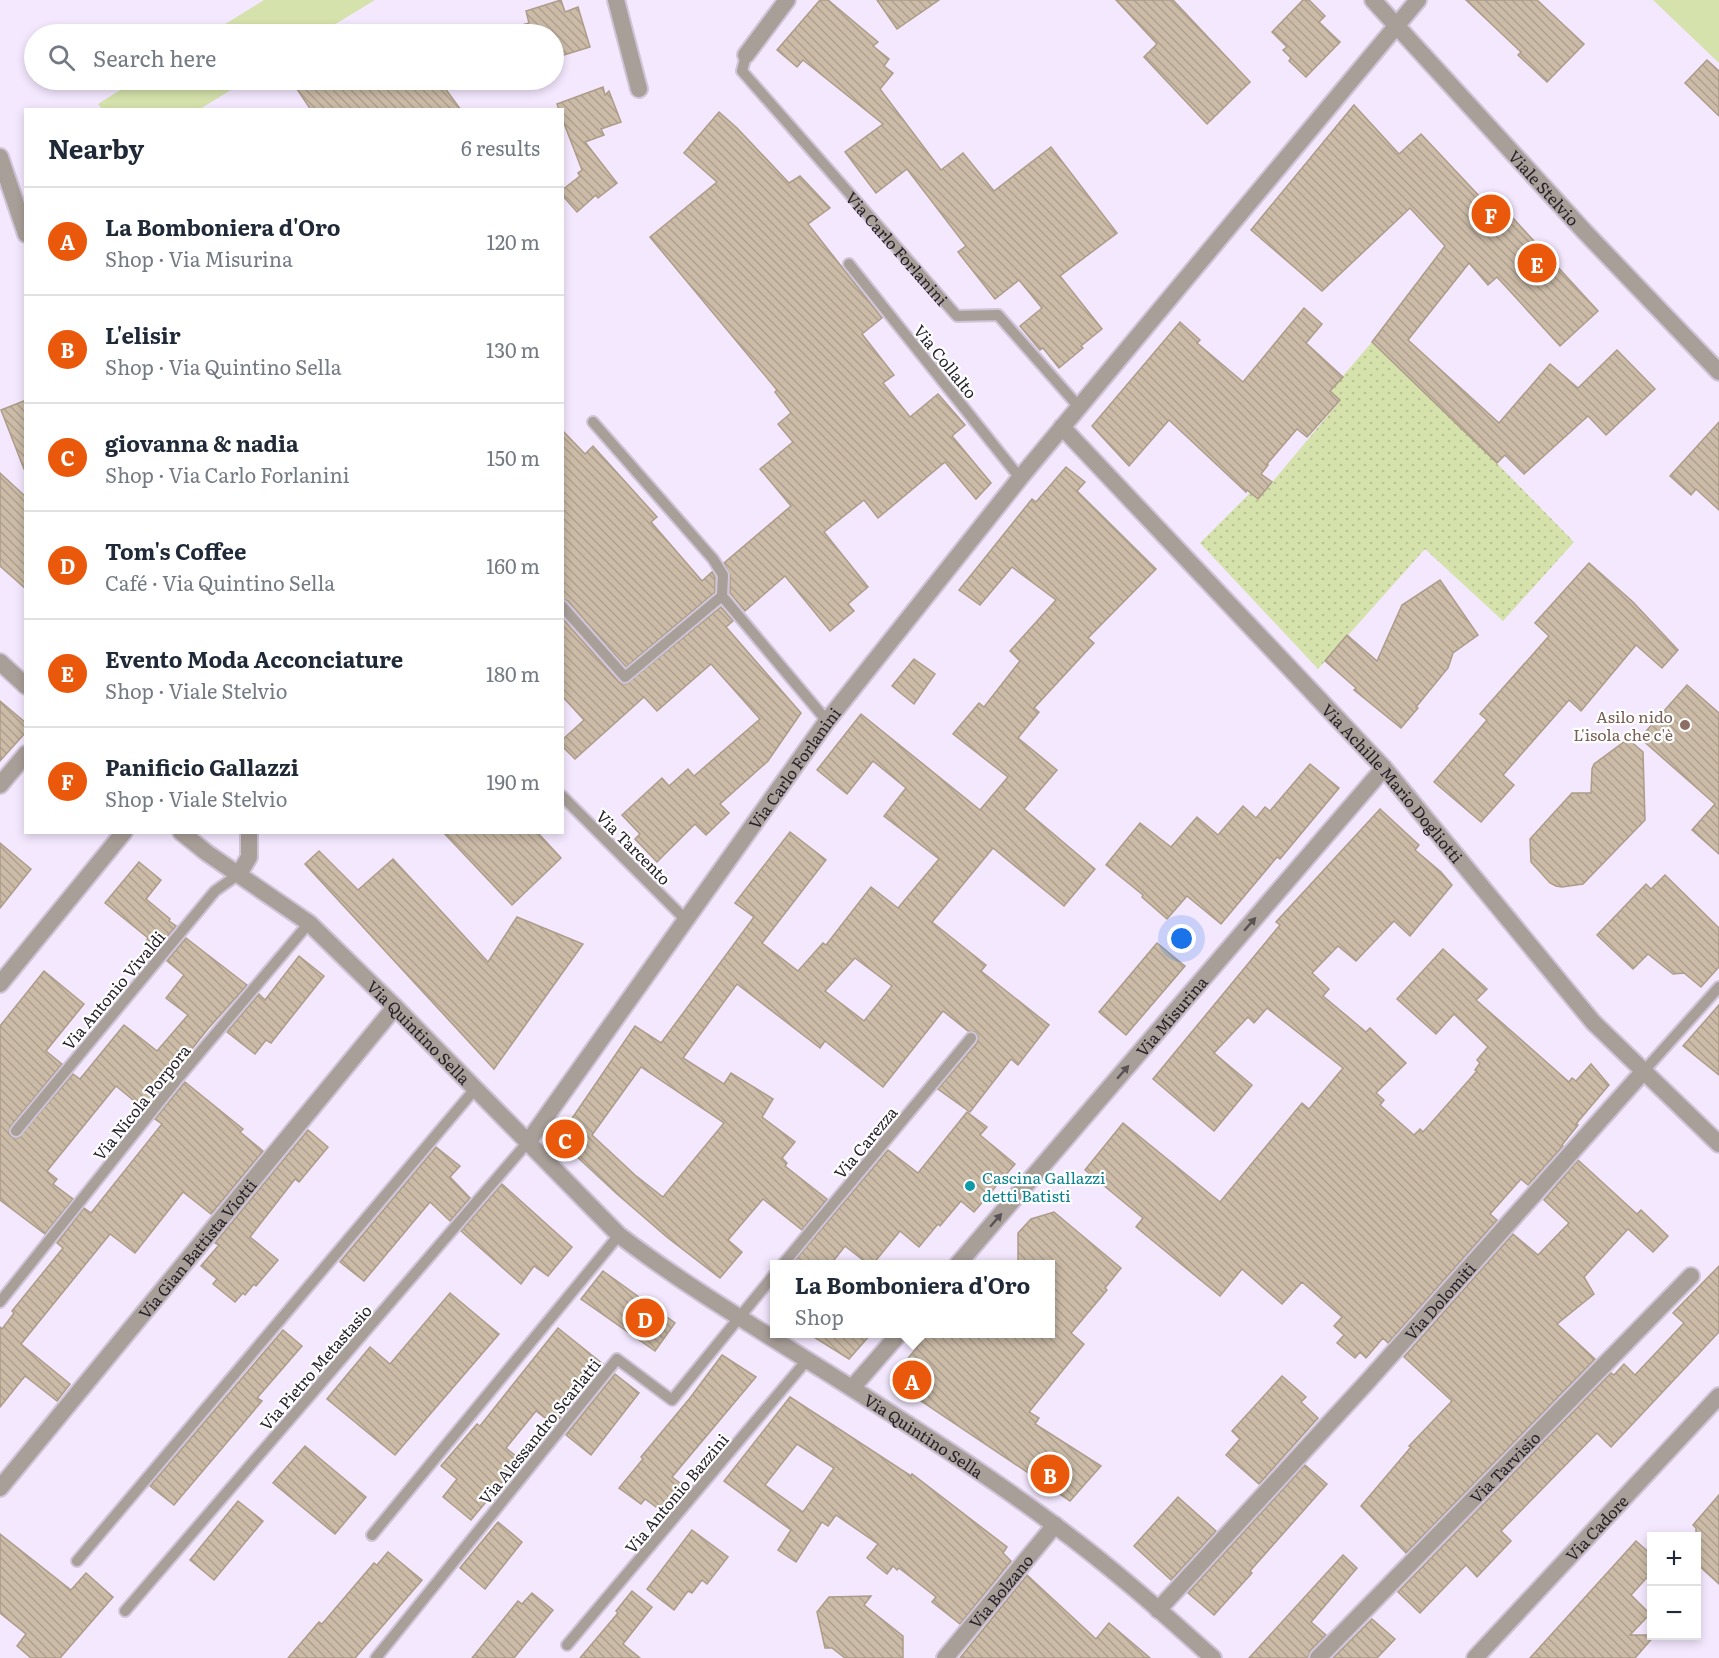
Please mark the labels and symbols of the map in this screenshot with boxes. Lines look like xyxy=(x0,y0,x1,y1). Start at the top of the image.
street label: Viale Stelvio xyxy=(1503,144,1585,231)
street label: Via Carlo Forlanini xyxy=(841,186,954,310)
pin: F xyxy=(1472,192,1510,236)
pin: E xyxy=(1518,240,1556,286)
street label: Via Collalto xyxy=(909,319,983,403)
street label: Via Achille Mario Dogliotti xyxy=(1317,698,1469,868)
street label: Via Carlo Forlanini xyxy=(742,702,846,834)
place label: Asilo nido L'isola che c'è xyxy=(1573,704,1673,746)
marker: Asilo nido L'isola che c'è xyxy=(1678,718,1692,732)
street label: Via Tarcento xyxy=(591,804,677,890)
one-way arrow xyxy=(1243,917,1256,932)
your location xyxy=(1167,924,1196,953)
street label: Via Antonio Vivaldi xyxy=(56,925,170,1055)
street label: Via Misurina xyxy=(1130,970,1213,1061)
street label: Via Quintino Sella xyxy=(362,974,477,1090)
street label: Via Nicola Porpora xyxy=(87,1039,196,1165)
one-way arrow xyxy=(1116,1065,1129,1080)
street label: Via Carezza xyxy=(828,1100,903,1183)
pin: C xyxy=(546,1116,584,1162)
place label: Cascina Gallazzi detti Batisti xyxy=(982,1165,1105,1207)
street label: Via Gian Battista Viotti xyxy=(132,1173,262,1324)
marker: Cascina Gallazzi detti Batisti xyxy=(963,1179,977,1193)
one-way arrow xyxy=(989,1213,1002,1228)
street label: Via Dolomiti xyxy=(1398,1257,1480,1345)
pin: D xyxy=(626,1296,664,1340)
street label: Via Pietro Metastasio xyxy=(253,1299,377,1435)
street label: Via Alessandro Scarlatti xyxy=(472,1353,606,1509)
pin: A xyxy=(892,1358,932,1402)
street label: Via Quintino Sella xyxy=(860,1387,989,1483)
street label: Via Tarvisio xyxy=(1464,1426,1545,1508)
street label: Via Antonio Bazzini xyxy=(618,1428,734,1558)
pin: B xyxy=(1030,1452,1070,1496)
street label: Via Cadore xyxy=(1559,1489,1633,1566)
street label: Via Bolzano xyxy=(963,1549,1038,1633)

